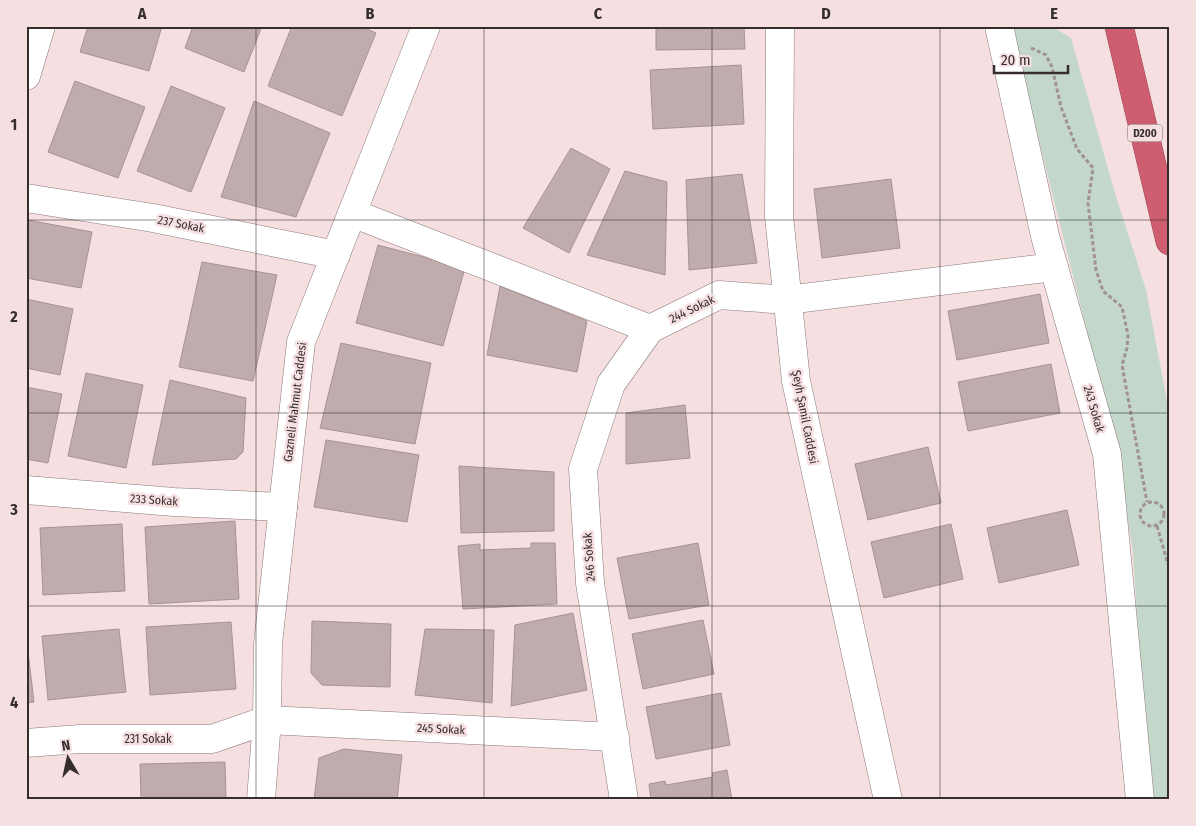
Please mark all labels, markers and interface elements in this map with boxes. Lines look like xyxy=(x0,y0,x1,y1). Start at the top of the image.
text: A xyxy=(137,4,147,23)
text: B xyxy=(366,4,375,23)
text: C xyxy=(594,4,603,23)
text: D xyxy=(821,4,831,23)
text: E xyxy=(1050,4,1058,23)
scale bar xyxy=(994,42,1067,74)
text: 20 m xyxy=(1001,51,1031,69)
text: 1 xyxy=(11,115,17,134)
road number: D200 xyxy=(1128,125,1162,142)
street label: 237 Sokak xyxy=(156,213,206,235)
street label: 244 Sokak xyxy=(667,292,717,326)
text: 2 xyxy=(9,307,18,326)
street label: Gazneli Mahmut Caddesi xyxy=(281,341,309,463)
street label: Şeyh Şamil Caddesi xyxy=(789,369,821,465)
street label: 243 Sokak xyxy=(1081,384,1107,434)
street label: 233 Sokak xyxy=(130,491,179,509)
text: 3 xyxy=(9,500,18,519)
street label: 246 Sokak xyxy=(580,532,598,582)
text: 4 xyxy=(10,693,18,712)
street label: 245 Sokak xyxy=(417,721,466,737)
street label: 231 Sokak xyxy=(124,732,172,746)
north arrow xyxy=(42,734,92,784)
text: N xyxy=(61,737,72,755)

